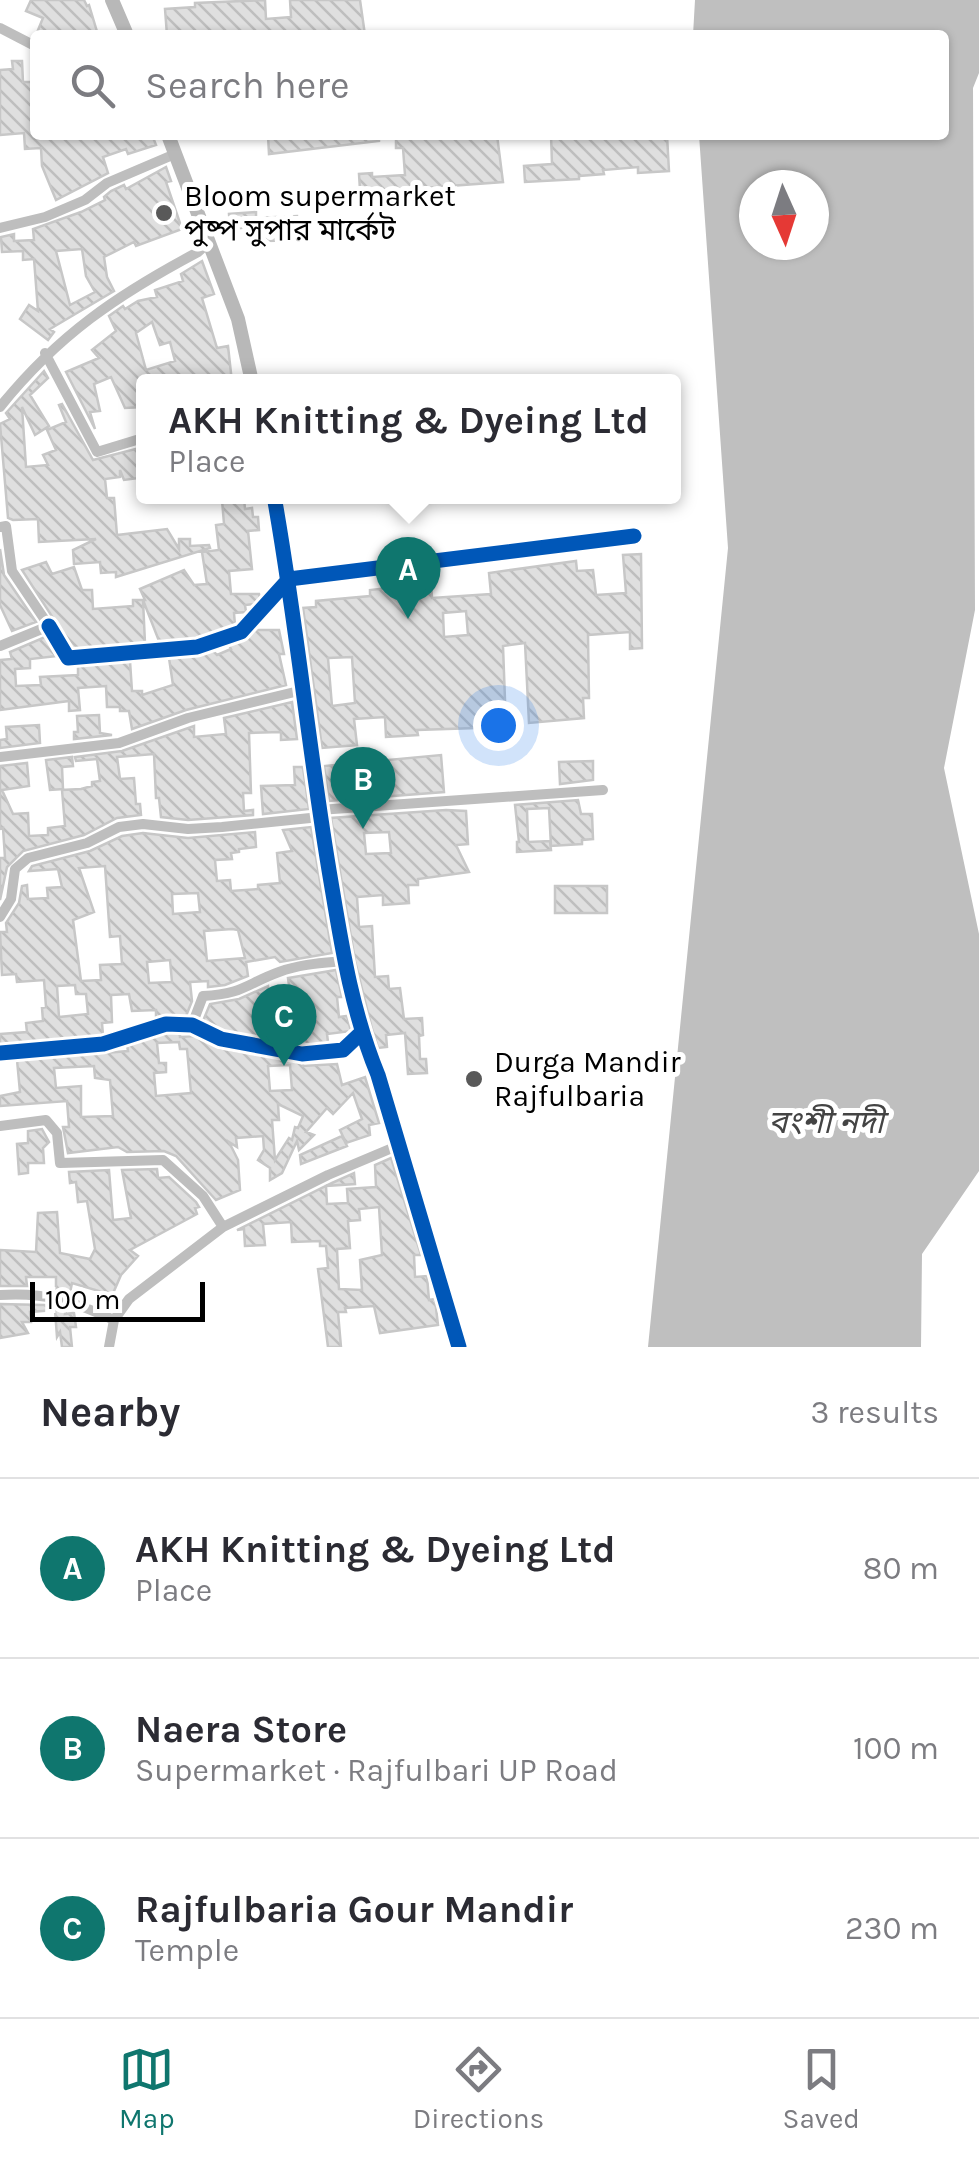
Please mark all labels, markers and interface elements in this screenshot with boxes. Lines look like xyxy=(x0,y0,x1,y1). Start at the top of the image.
search box xyxy=(30,30,949,140)
icon: search xyxy=(65,58,120,113)
text: Search here xyxy=(145,63,349,108)
north arrow xyxy=(739,170,829,260)
place label: Bloom supermarket পুষ্প সুপার মার্কেট xyxy=(184,178,456,248)
marker: Bloom supermarket পুষ্প সুপার মার্কেট xyxy=(153,202,175,224)
popup xyxy=(136,374,681,504)
text: AKH Knitting & Dyeing Ltd xyxy=(168,398,649,443)
text: Place xyxy=(168,443,245,480)
pin: A xyxy=(376,536,440,619)
your location xyxy=(473,700,524,751)
pin: B xyxy=(330,746,396,829)
pin: C xyxy=(252,984,316,1066)
place label: Durga Mandir Rajfulbaria xyxy=(494,1044,681,1114)
marker: Durga Mandir Rajfulbaria xyxy=(463,1068,485,1090)
water label: বংশী নদী xyxy=(768,1103,889,1141)
scale bar xyxy=(30,1277,205,1322)
text: 100 m xyxy=(45,1283,120,1316)
text: Nearby xyxy=(40,1387,180,1437)
text: 3 results xyxy=(811,1394,939,1431)
text: AKH Knitting & Dyeing Ltd xyxy=(135,1527,616,1572)
text: A xyxy=(62,1550,83,1587)
text: 80 m xyxy=(863,1550,939,1587)
text: Place xyxy=(135,1572,212,1609)
text: Naera Store xyxy=(135,1707,347,1752)
text: B xyxy=(62,1730,83,1767)
text: 100 m xyxy=(853,1730,939,1767)
text: Supermarket · Rajfulbari UP Road xyxy=(135,1752,618,1789)
text: Rajfulbaria Gour Mandir xyxy=(135,1887,573,1932)
text: C xyxy=(62,1910,83,1947)
text: 230 m xyxy=(845,1910,939,1947)
text: Temple xyxy=(135,1932,239,1969)
tab: Map xyxy=(119,2042,175,2135)
tab: Directions xyxy=(413,2042,544,2135)
tab: Saved xyxy=(782,2042,860,2135)

